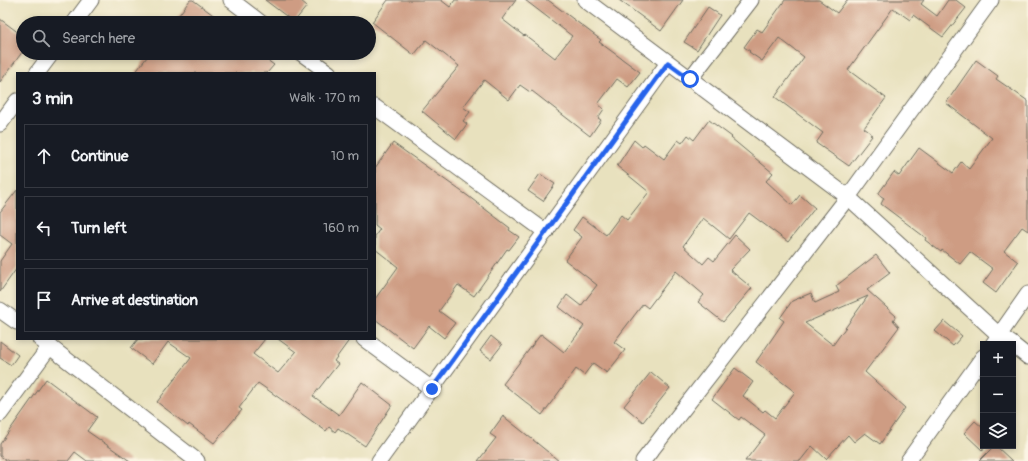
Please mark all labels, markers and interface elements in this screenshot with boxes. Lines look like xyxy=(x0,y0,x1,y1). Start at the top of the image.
search box xyxy=(16,16,376,60)
icon: search xyxy=(30,27,52,49)
text: Search here xyxy=(62,29,135,48)
route start xyxy=(681,70,699,88)
text: 3 min xyxy=(32,88,73,109)
text: Walk · 170 m xyxy=(289,90,360,106)
icon: ahead xyxy=(33,145,55,167)
text: Continue xyxy=(71,147,129,166)
text: 10 m xyxy=(331,148,359,164)
icon: left xyxy=(33,217,55,239)
text: Turn left xyxy=(71,219,127,238)
text: 160 m xyxy=(323,220,359,236)
icon: arrive xyxy=(33,289,55,311)
text: Arrive at destination xyxy=(71,291,198,310)
map controls xyxy=(980,341,1016,449)
button: + xyxy=(980,341,1016,377)
button: − xyxy=(980,377,1016,413)
route end xyxy=(423,380,441,398)
button: layers xyxy=(980,413,1016,449)

